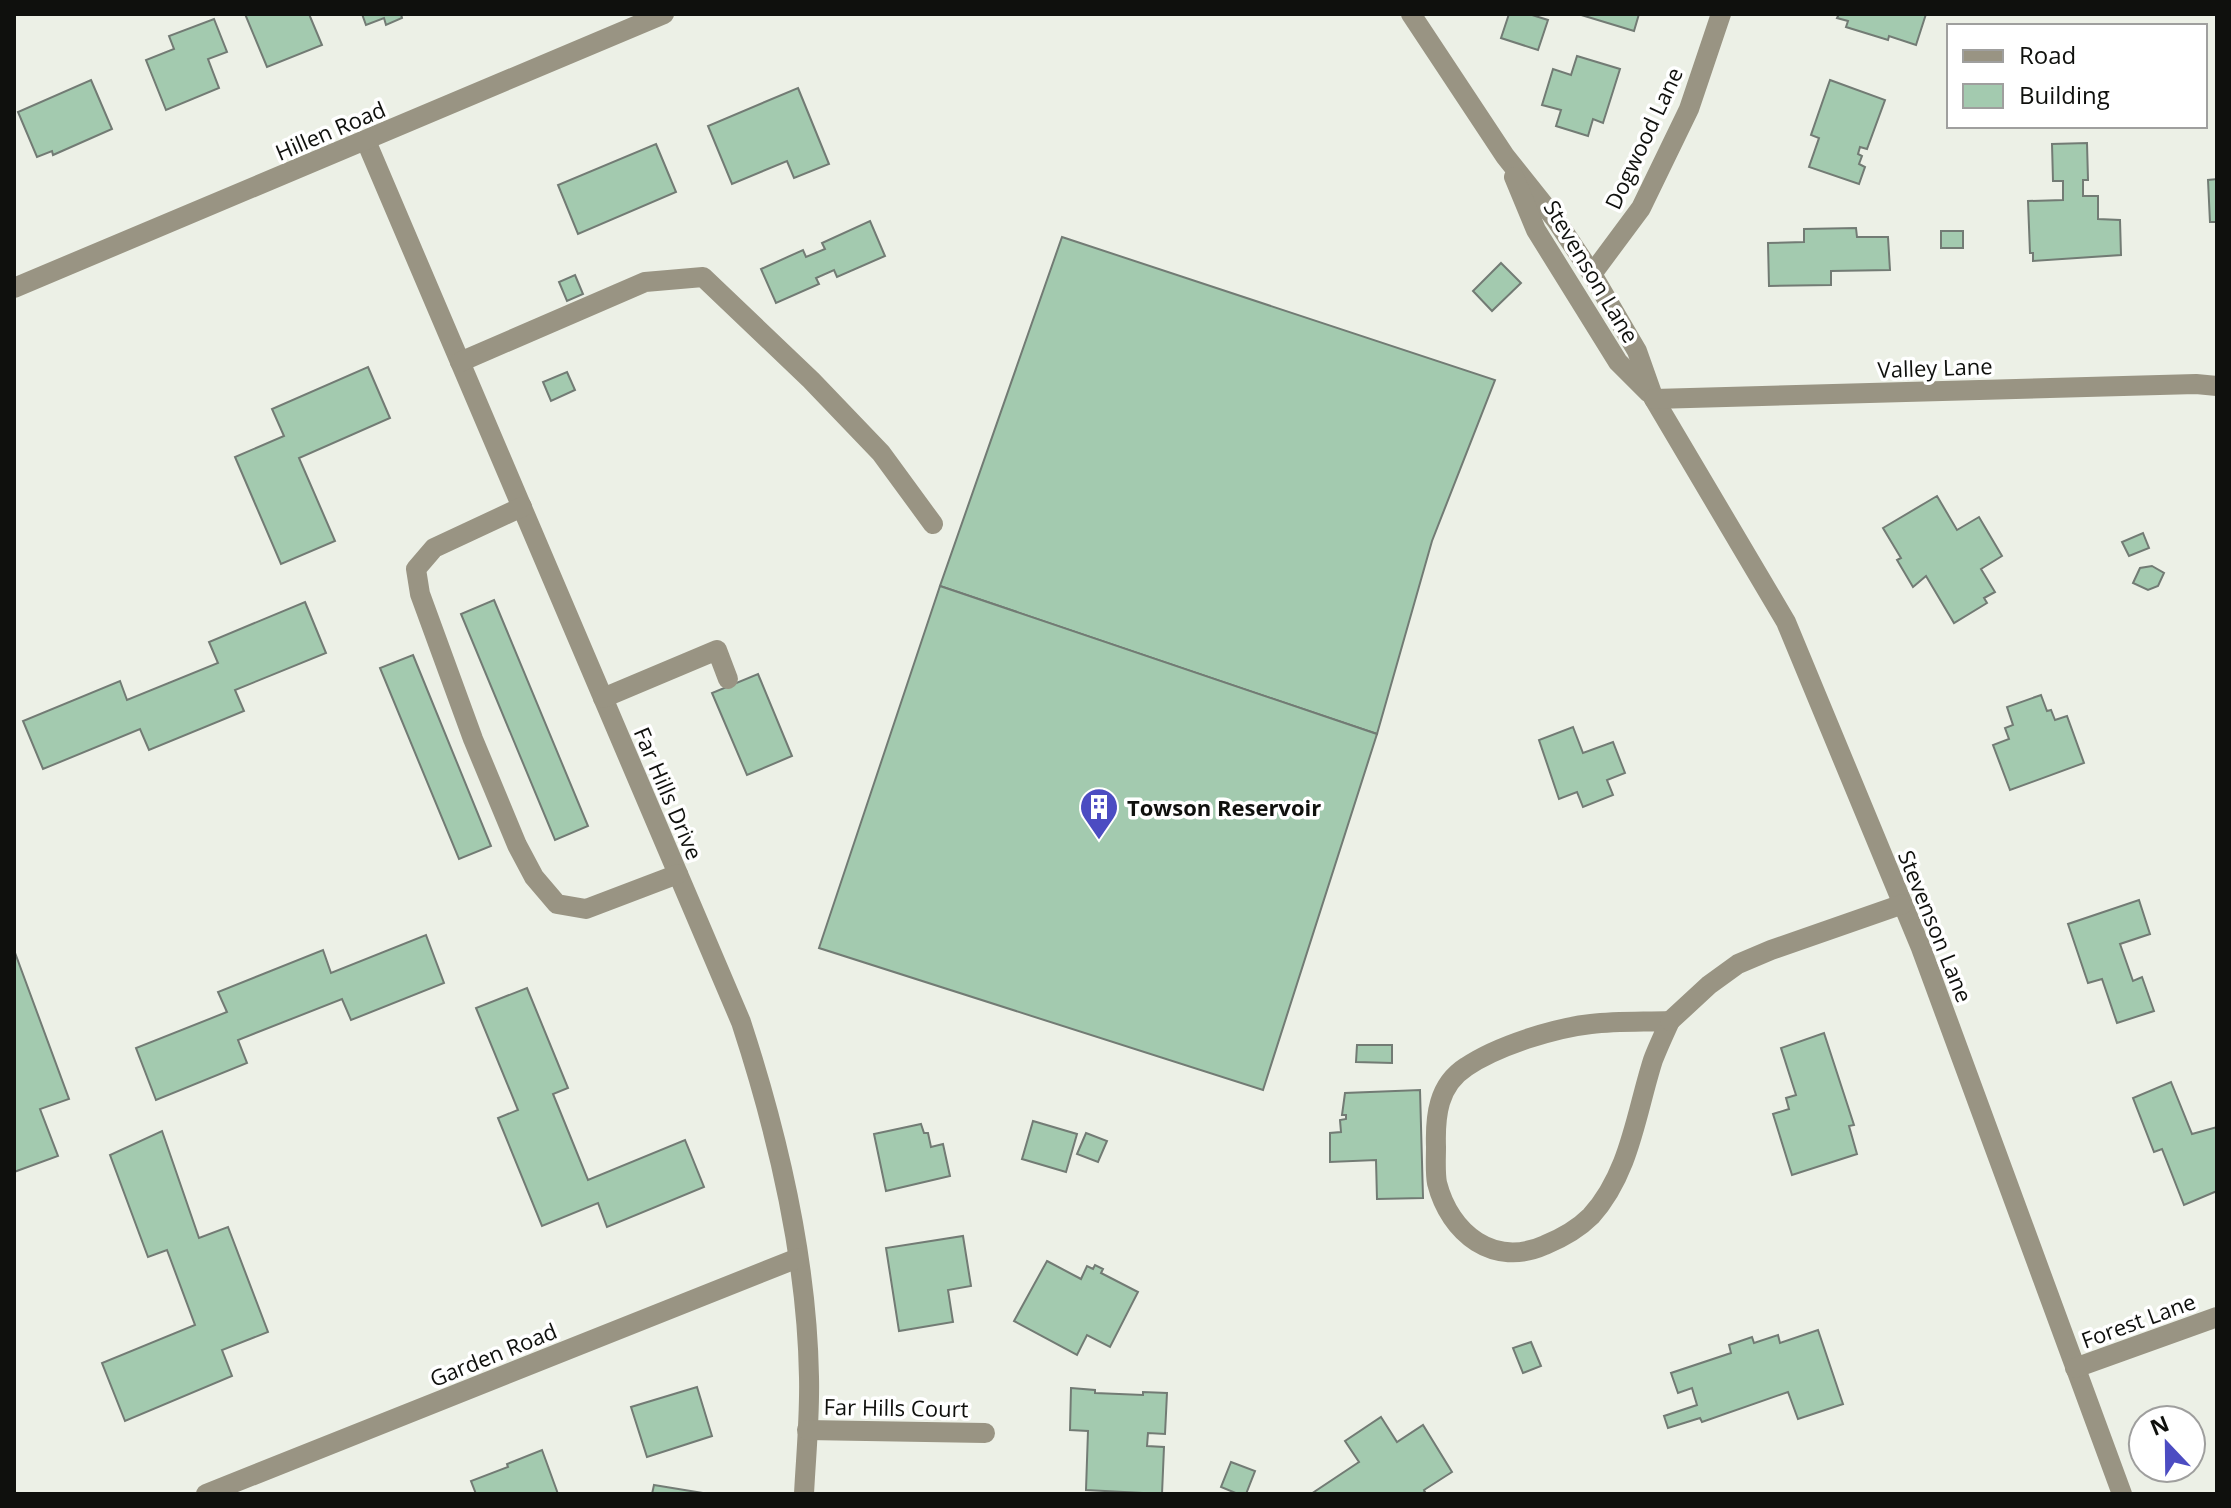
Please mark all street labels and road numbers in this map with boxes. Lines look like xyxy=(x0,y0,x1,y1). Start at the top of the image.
street label: Dogwood Lane xyxy=(1597,62,1689,214)
street label: Hillen Road xyxy=(270,93,390,167)
street label: Stevenson Lane xyxy=(1538,194,1646,348)
street label: Valley Lane xyxy=(1877,350,1993,384)
street label: Far Hills Drive xyxy=(628,722,710,864)
street label: Stevenson Lane xyxy=(1892,845,1980,1007)
street label: Forest Lane xyxy=(2077,1285,2199,1355)
street label: Garden Road xyxy=(425,1315,561,1393)
street label: Far Hills Court xyxy=(823,1391,969,1423)

